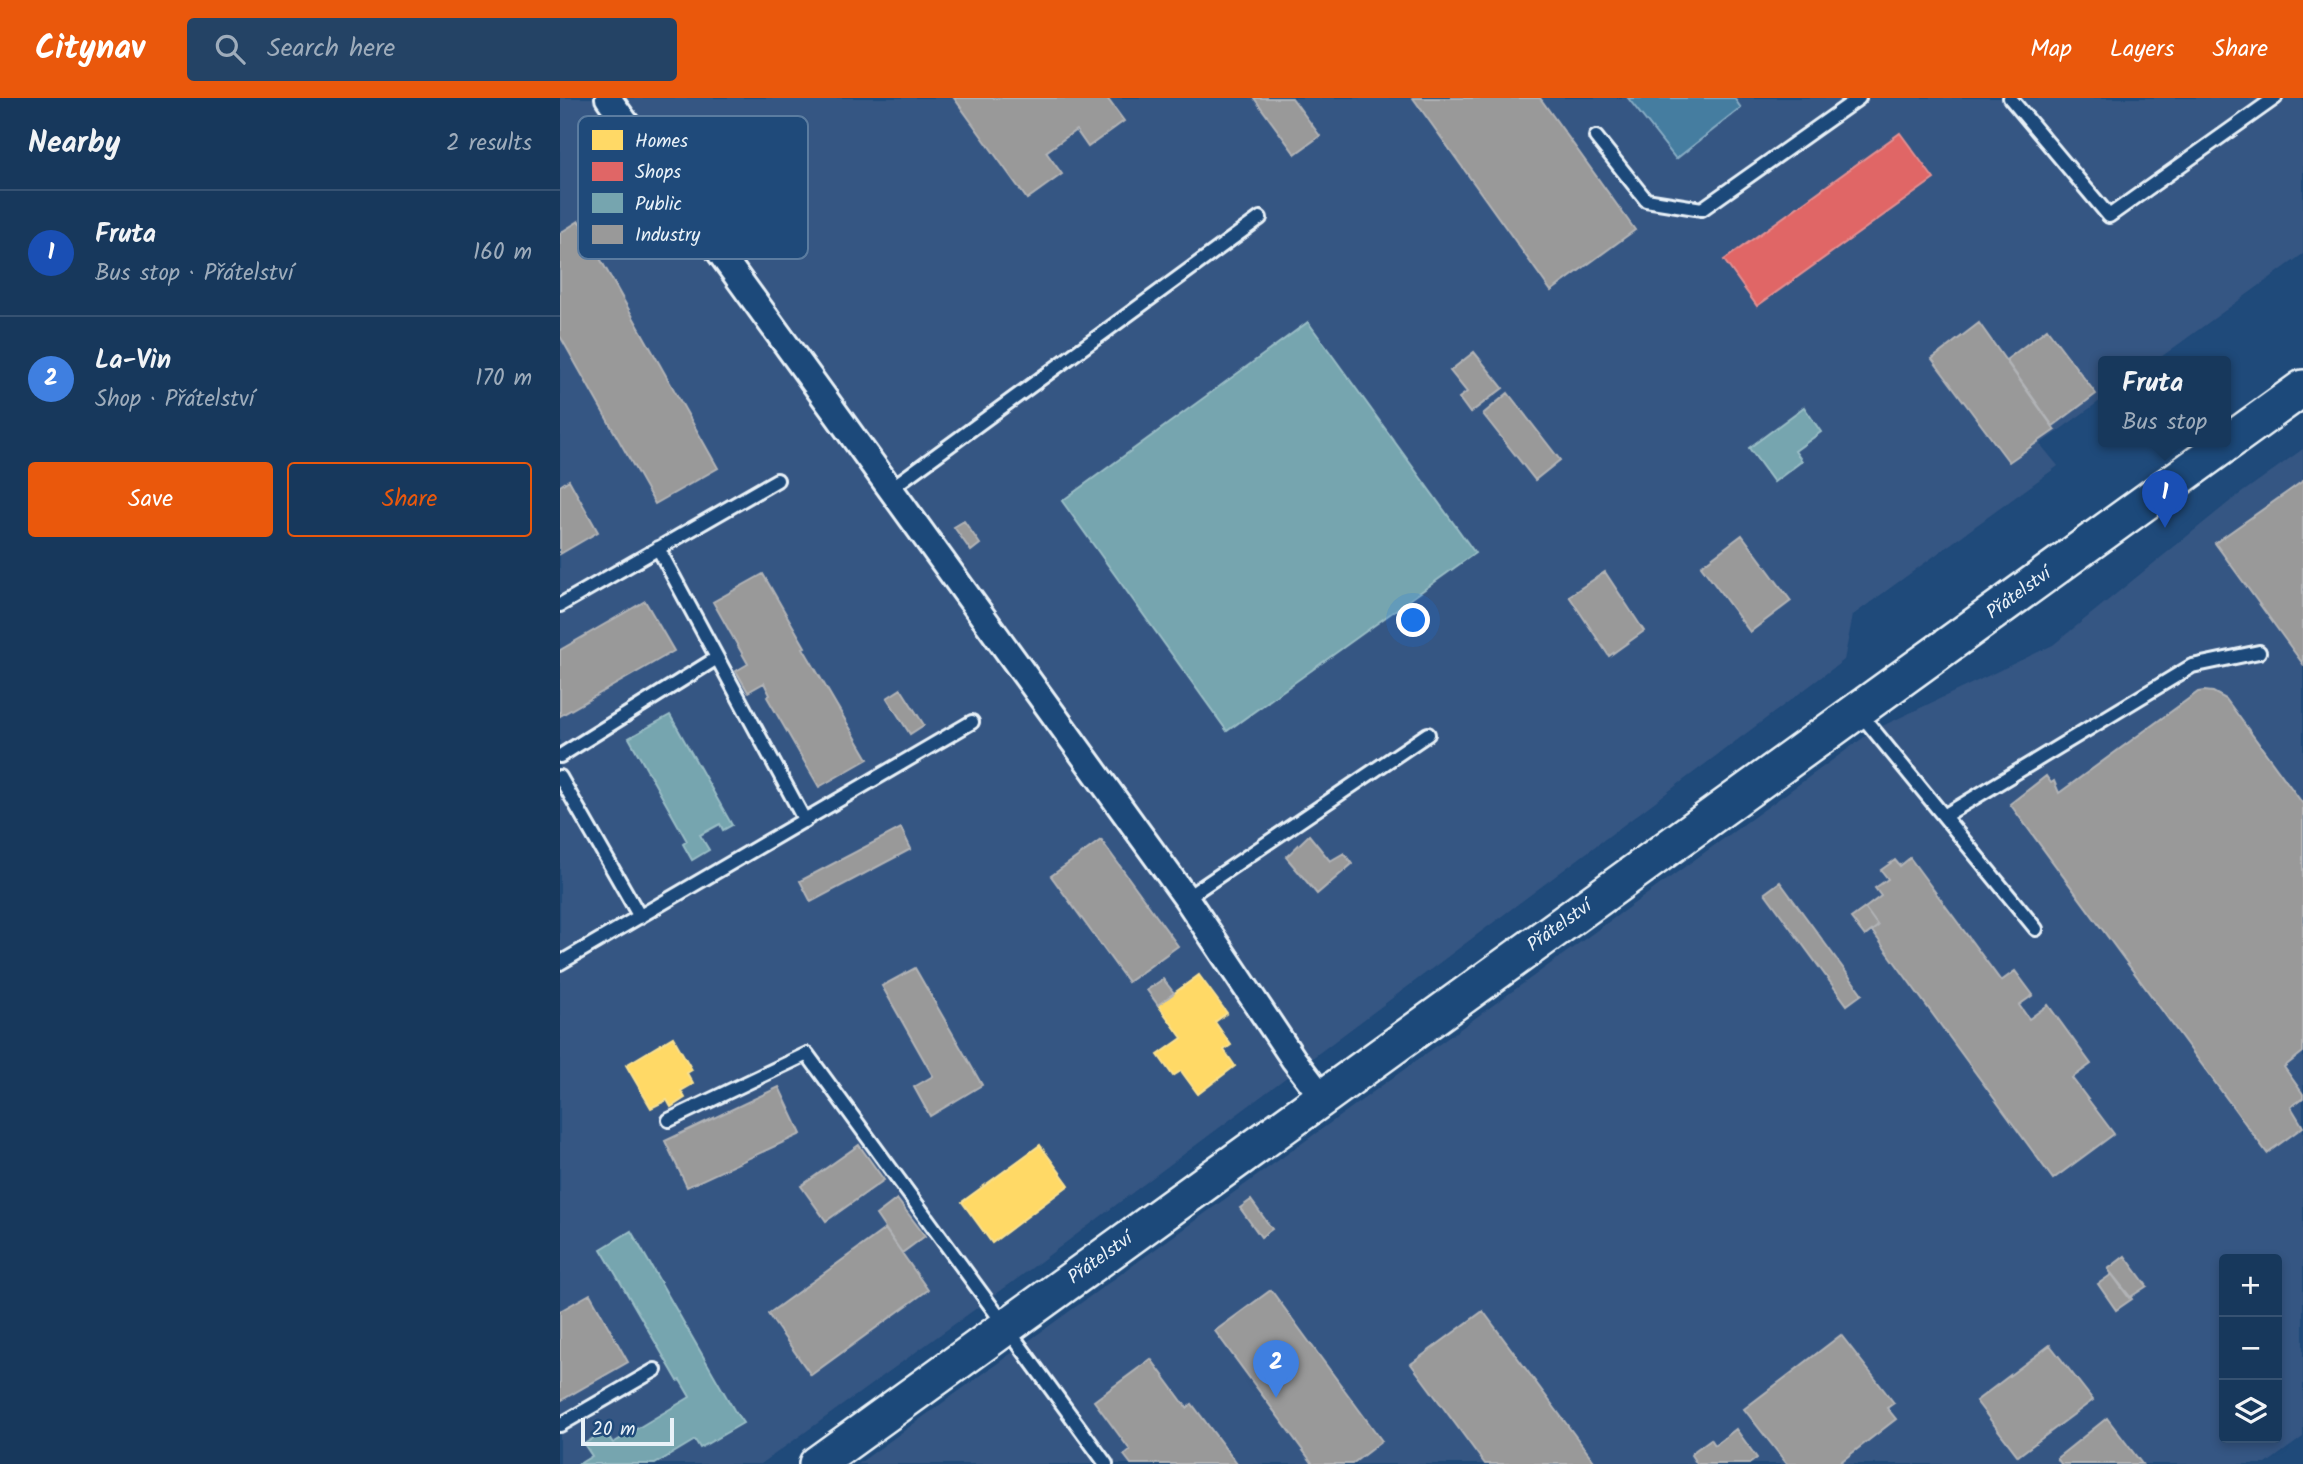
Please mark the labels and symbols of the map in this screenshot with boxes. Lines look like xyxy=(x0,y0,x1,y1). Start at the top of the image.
legend xyxy=(578,116,808,259)
text: Homes xyxy=(635,127,688,157)
text: Shops xyxy=(635,158,681,188)
text: Public xyxy=(635,190,682,220)
text: Industry xyxy=(635,221,701,251)
pin: 1 xyxy=(2142,470,2188,528)
street label: Přátelství xyxy=(1980,558,2061,627)
your location xyxy=(1396,603,1430,637)
street label: Přátelství xyxy=(1521,890,1601,960)
street label: Přátelství xyxy=(1062,1223,1142,1293)
pin: 2 xyxy=(1253,1340,1299,1398)
scale bar xyxy=(581,1415,674,1447)

